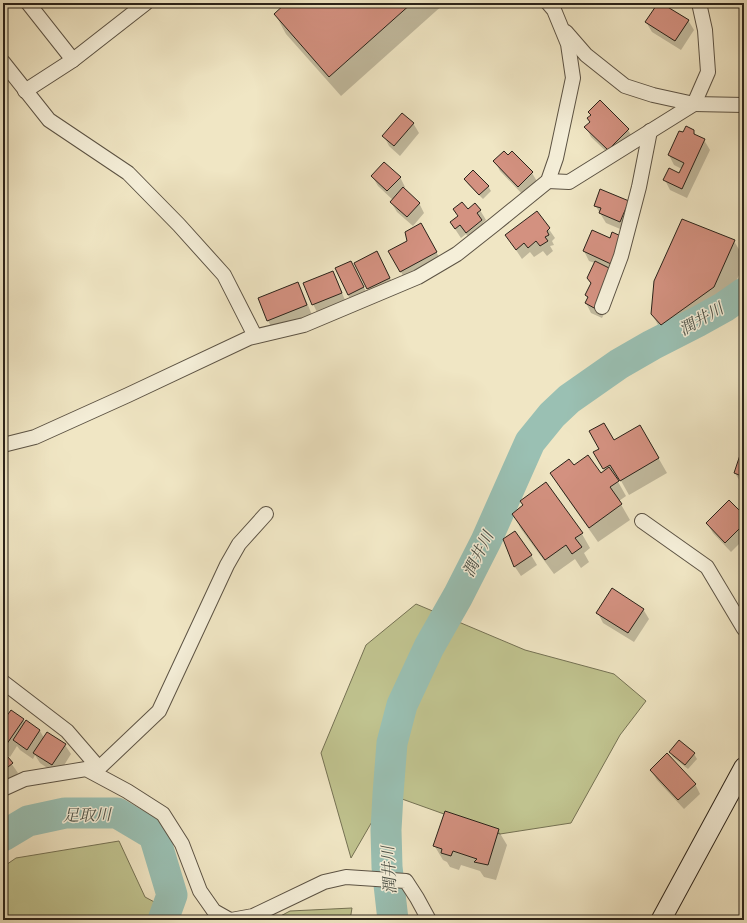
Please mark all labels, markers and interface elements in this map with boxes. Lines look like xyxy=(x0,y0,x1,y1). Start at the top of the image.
water label: 潤井川 xyxy=(675,298,728,339)
water label: 潤井川 xyxy=(459,527,498,580)
water label: 足取川 xyxy=(63,805,113,825)
water label: 潤井川 xyxy=(378,844,400,894)

